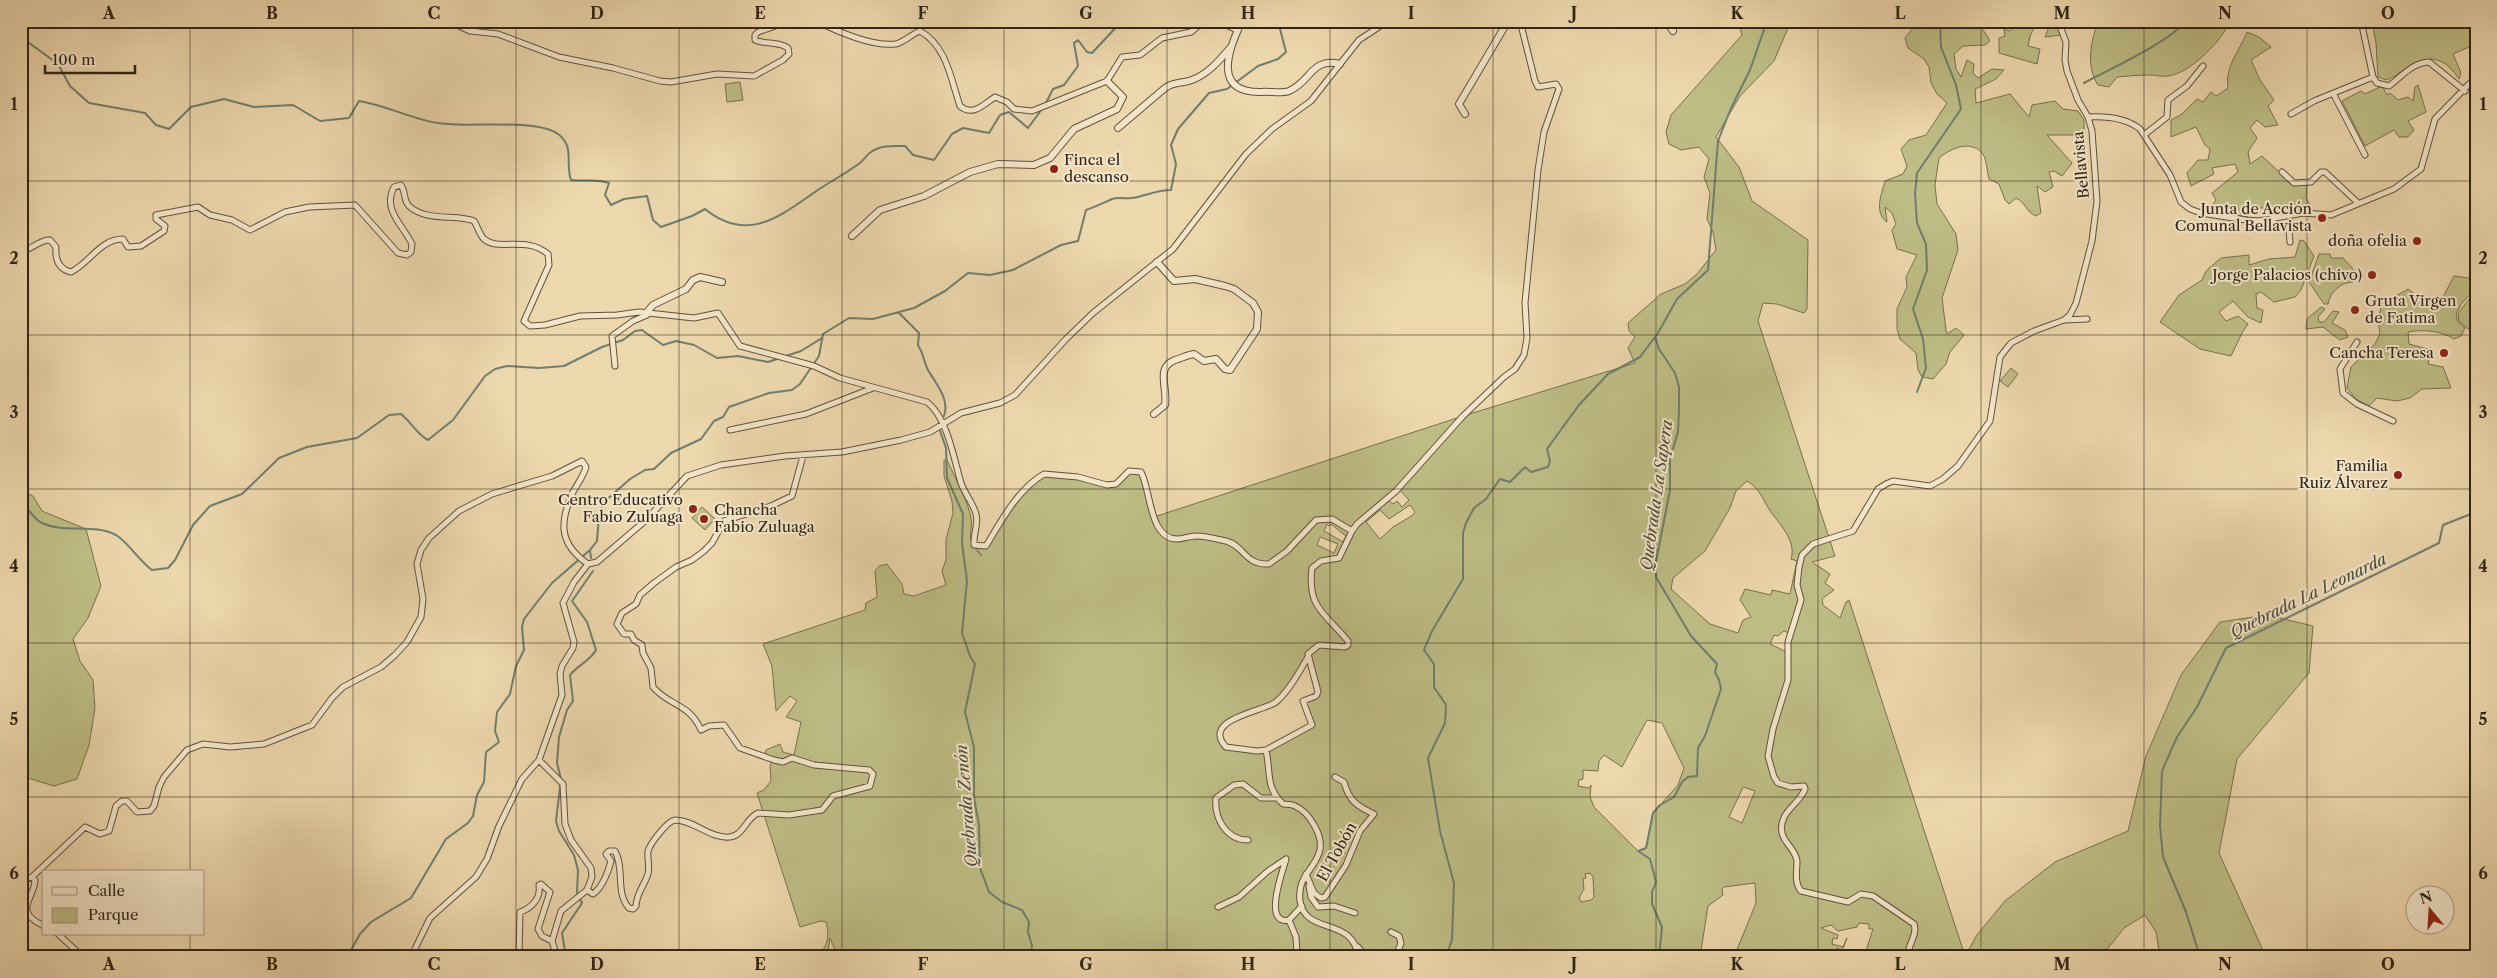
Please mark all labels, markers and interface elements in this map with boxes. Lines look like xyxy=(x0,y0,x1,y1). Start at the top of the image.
text: A xyxy=(102,3,116,23)
text: B xyxy=(266,3,278,23)
text: C xyxy=(428,3,440,23)
text: D xyxy=(590,3,604,23)
text: E xyxy=(754,3,766,23)
text: F xyxy=(918,3,929,23)
text: G xyxy=(1079,3,1093,23)
text: H xyxy=(1241,3,1255,23)
text: I xyxy=(1408,3,1415,23)
text: J xyxy=(1568,3,1577,23)
text: K xyxy=(1731,3,1745,23)
text: L xyxy=(1894,3,1906,23)
text: M xyxy=(2054,3,2071,23)
text: N xyxy=(2218,3,2232,23)
text: O xyxy=(2381,3,2395,23)
scale bar xyxy=(45,42,135,74)
text: 100 m xyxy=(52,50,95,69)
text: 1 xyxy=(10,94,18,114)
text: 1 xyxy=(2479,94,2487,114)
street label: Bellavista xyxy=(2068,130,2093,200)
place label: Finca el descanso xyxy=(1064,150,1129,186)
marker: Finca el descanso xyxy=(1048,163,1060,175)
place label: Junta de Acción Comunal Bellavista xyxy=(2175,199,2313,235)
marker: Junta de Acción Comunal Bellavista xyxy=(2316,212,2328,224)
place label: doña ofelia xyxy=(2328,231,2407,250)
marker: doña ofelia xyxy=(2411,235,2423,247)
text: 2 xyxy=(9,248,19,268)
text: 2 xyxy=(2478,248,2488,268)
place label: Jorge Palacios (chivo) xyxy=(2210,265,2362,284)
marker: Jorge Palacios (chivo) xyxy=(2366,269,2378,281)
place label: Gruta Virgen de Fatima xyxy=(2365,291,2457,327)
marker: Gruta Virgen de Fatima xyxy=(2349,304,2361,316)
place label: Cancha Teresa xyxy=(2329,343,2434,362)
marker: Cancha Teresa xyxy=(2438,347,2450,359)
text: 3 xyxy=(9,402,19,422)
text: 3 xyxy=(2478,402,2488,422)
water label: Quebrada La Sapera xyxy=(1636,418,1677,571)
place label: Familia Ruiz Álvarez xyxy=(2299,456,2388,492)
marker: Familia Ruiz Álvarez xyxy=(2392,469,2404,481)
place label: Centro Educativo Fabio Zuluaga xyxy=(558,490,683,526)
place label: Chancha Fabio Zuluaga xyxy=(714,500,815,536)
marker: Centro Educativo Fabio Zuluaga xyxy=(687,503,699,515)
marker: Chancha Fabio Zuluaga xyxy=(698,513,710,525)
water label: Quebrada La Leonarda xyxy=(2226,548,2390,642)
text: 4 xyxy=(9,556,19,576)
text: 4 xyxy=(2478,556,2488,576)
text: 5 xyxy=(10,709,19,729)
text: 5 xyxy=(2479,709,2488,729)
water label: Quebrada Zenón xyxy=(951,744,981,868)
street label: El Tobón xyxy=(1312,818,1361,885)
text: 6 xyxy=(9,863,19,883)
text: 6 xyxy=(2478,863,2488,883)
legend xyxy=(42,870,205,936)
text: Calle xyxy=(88,881,125,900)
north arrow xyxy=(2404,886,2454,936)
text: N xyxy=(2417,887,2435,908)
text: Parque xyxy=(88,905,138,924)
text: A xyxy=(102,954,116,974)
text: B xyxy=(266,954,278,974)
text: C xyxy=(428,954,440,974)
text: D xyxy=(590,954,604,974)
text: E xyxy=(754,954,766,974)
text: F xyxy=(918,954,929,974)
text: G xyxy=(1079,954,1093,974)
text: H xyxy=(1241,954,1255,974)
text: I xyxy=(1408,954,1415,974)
text: J xyxy=(1568,954,1577,974)
text: K xyxy=(1731,954,1745,974)
text: L xyxy=(1894,954,1906,974)
text: M xyxy=(2054,954,2071,974)
text: N xyxy=(2218,954,2232,974)
text: O xyxy=(2381,954,2395,974)

